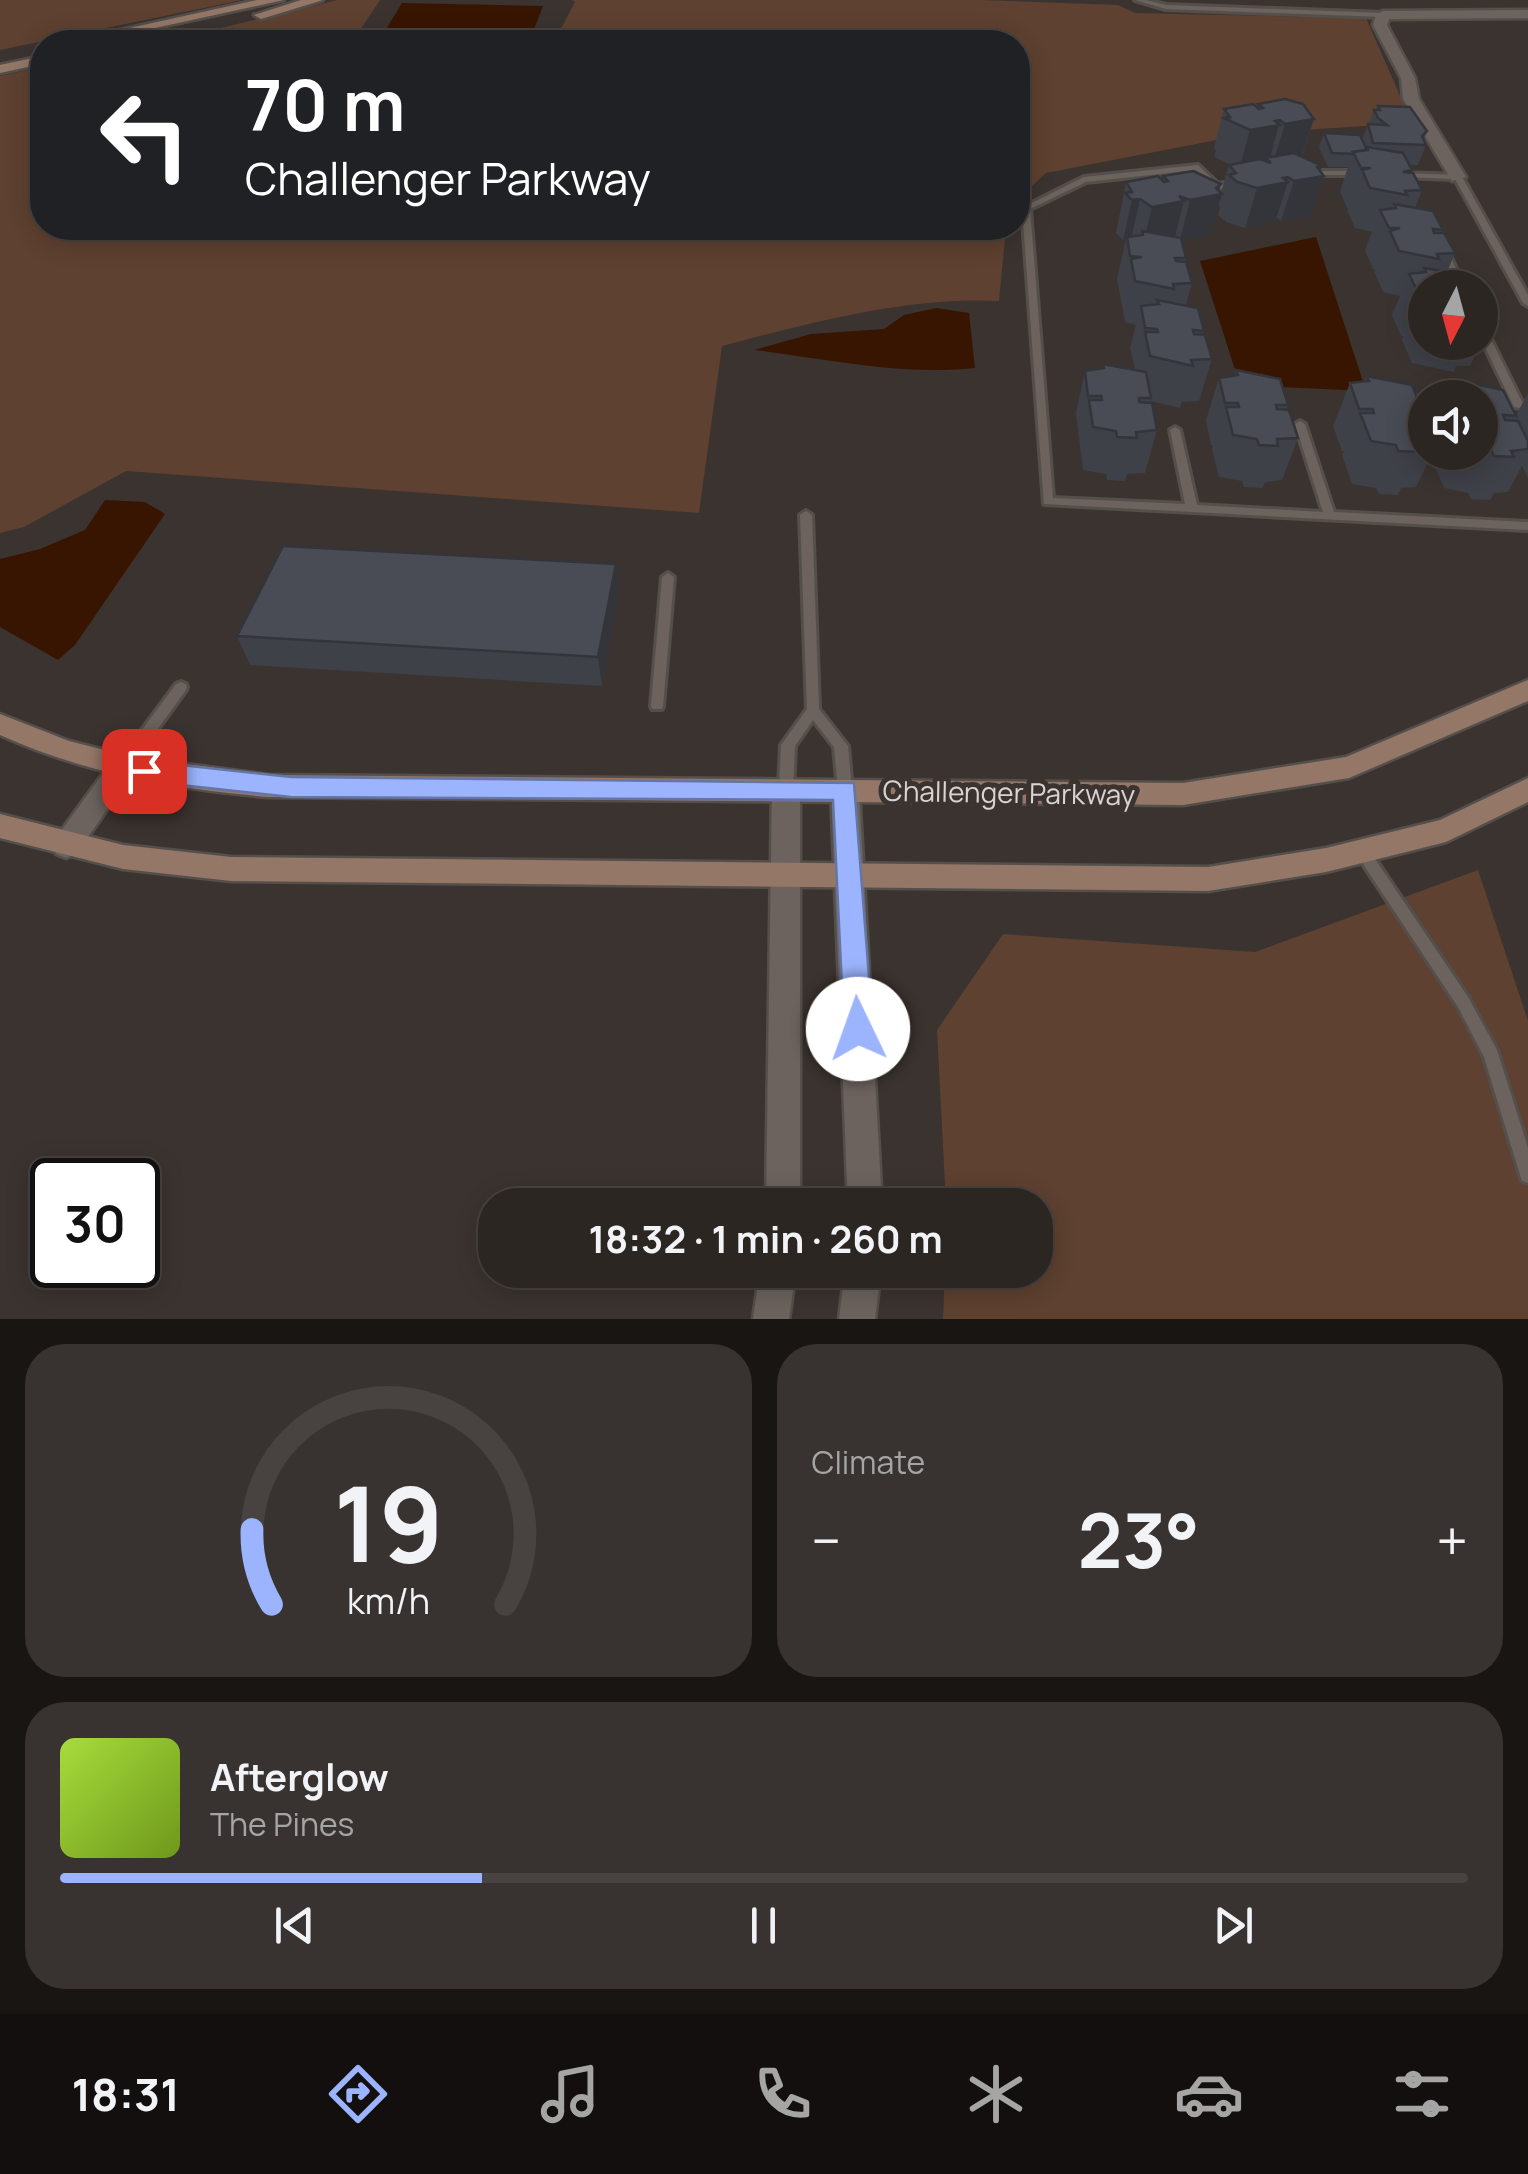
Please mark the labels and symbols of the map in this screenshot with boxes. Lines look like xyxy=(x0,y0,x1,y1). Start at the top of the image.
north arrow xyxy=(1408,270,1498,360)
pin xyxy=(102,729,187,814)
street label: Challenger Parkway xyxy=(882,771,1136,813)
position arrow xyxy=(806,977,910,1081)
speed limit sign: 30 xyxy=(30,1158,160,1288)

